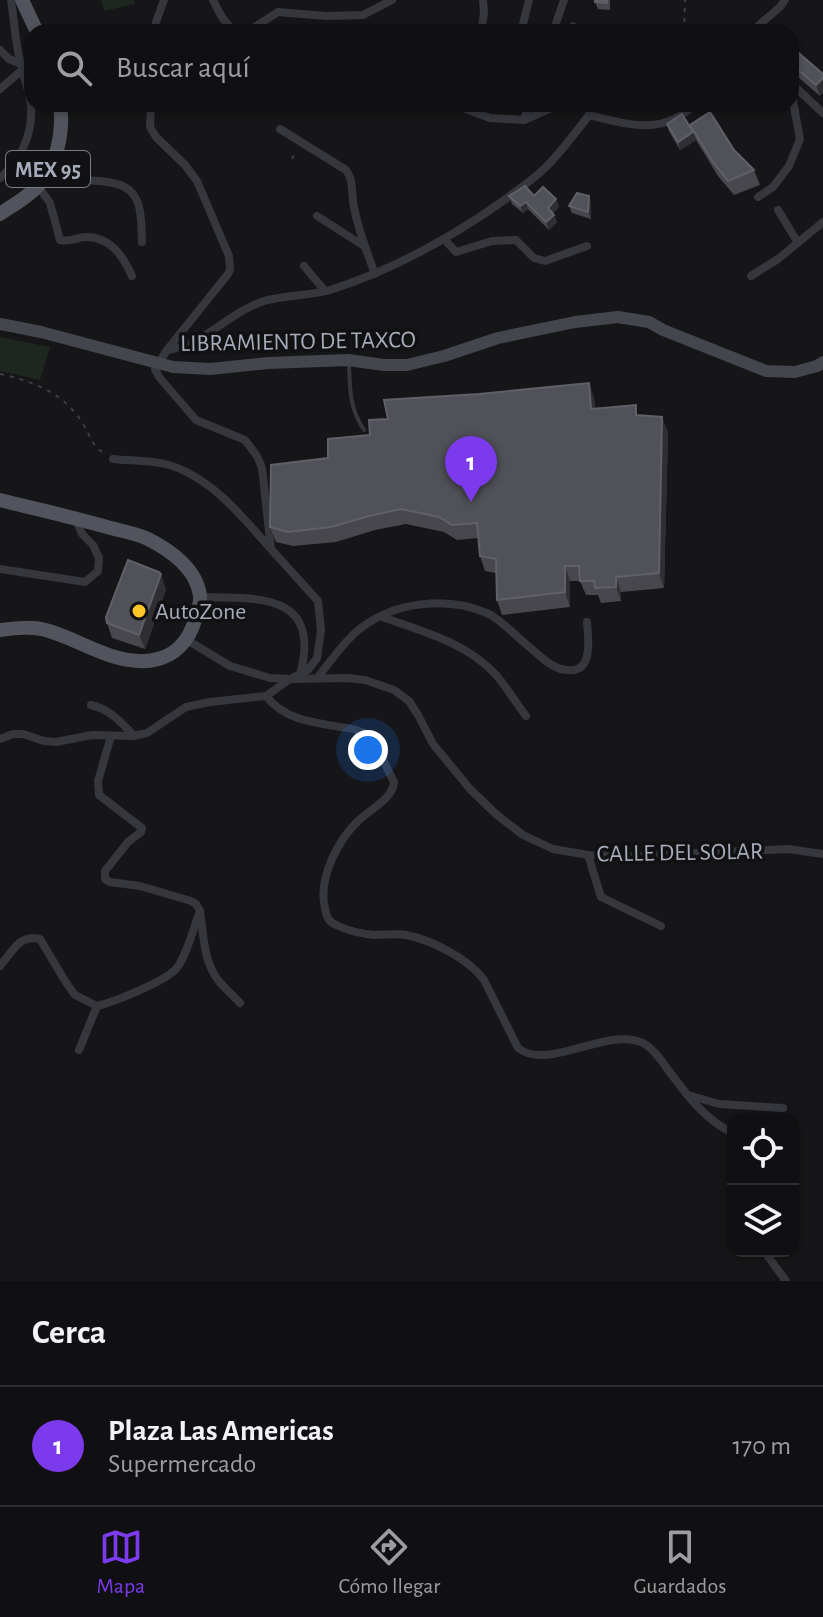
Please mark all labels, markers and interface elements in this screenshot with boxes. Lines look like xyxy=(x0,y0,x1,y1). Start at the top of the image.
search box xyxy=(24,24,799,112)
icon: search xyxy=(52,46,96,90)
text: Buscar aquí xyxy=(116,53,250,83)
road number: MEX 95 xyxy=(6,151,90,187)
street label: LIBRAMIENTO DE TAXCO xyxy=(180,328,416,356)
pin: 1 xyxy=(445,436,497,502)
place label: AutoZone xyxy=(155,600,246,624)
marker: AutoZone xyxy=(130,602,148,620)
your location xyxy=(348,730,388,770)
street label: CALLE DEL SOLAR xyxy=(597,840,764,866)
map controls xyxy=(727,1113,799,1257)
button: locate xyxy=(727,1113,799,1185)
button: layers xyxy=(727,1185,799,1257)
text: Cerca xyxy=(32,1316,106,1350)
text: Plaza Las Americas xyxy=(108,1416,334,1446)
text: 1 xyxy=(53,1433,63,1459)
text: 170 m xyxy=(732,1433,791,1459)
text: Supermercado xyxy=(108,1451,256,1477)
tab: Mapa xyxy=(97,1525,145,1599)
tab: Cómo llegar xyxy=(338,1525,440,1599)
tab: Guardados xyxy=(633,1525,726,1599)

